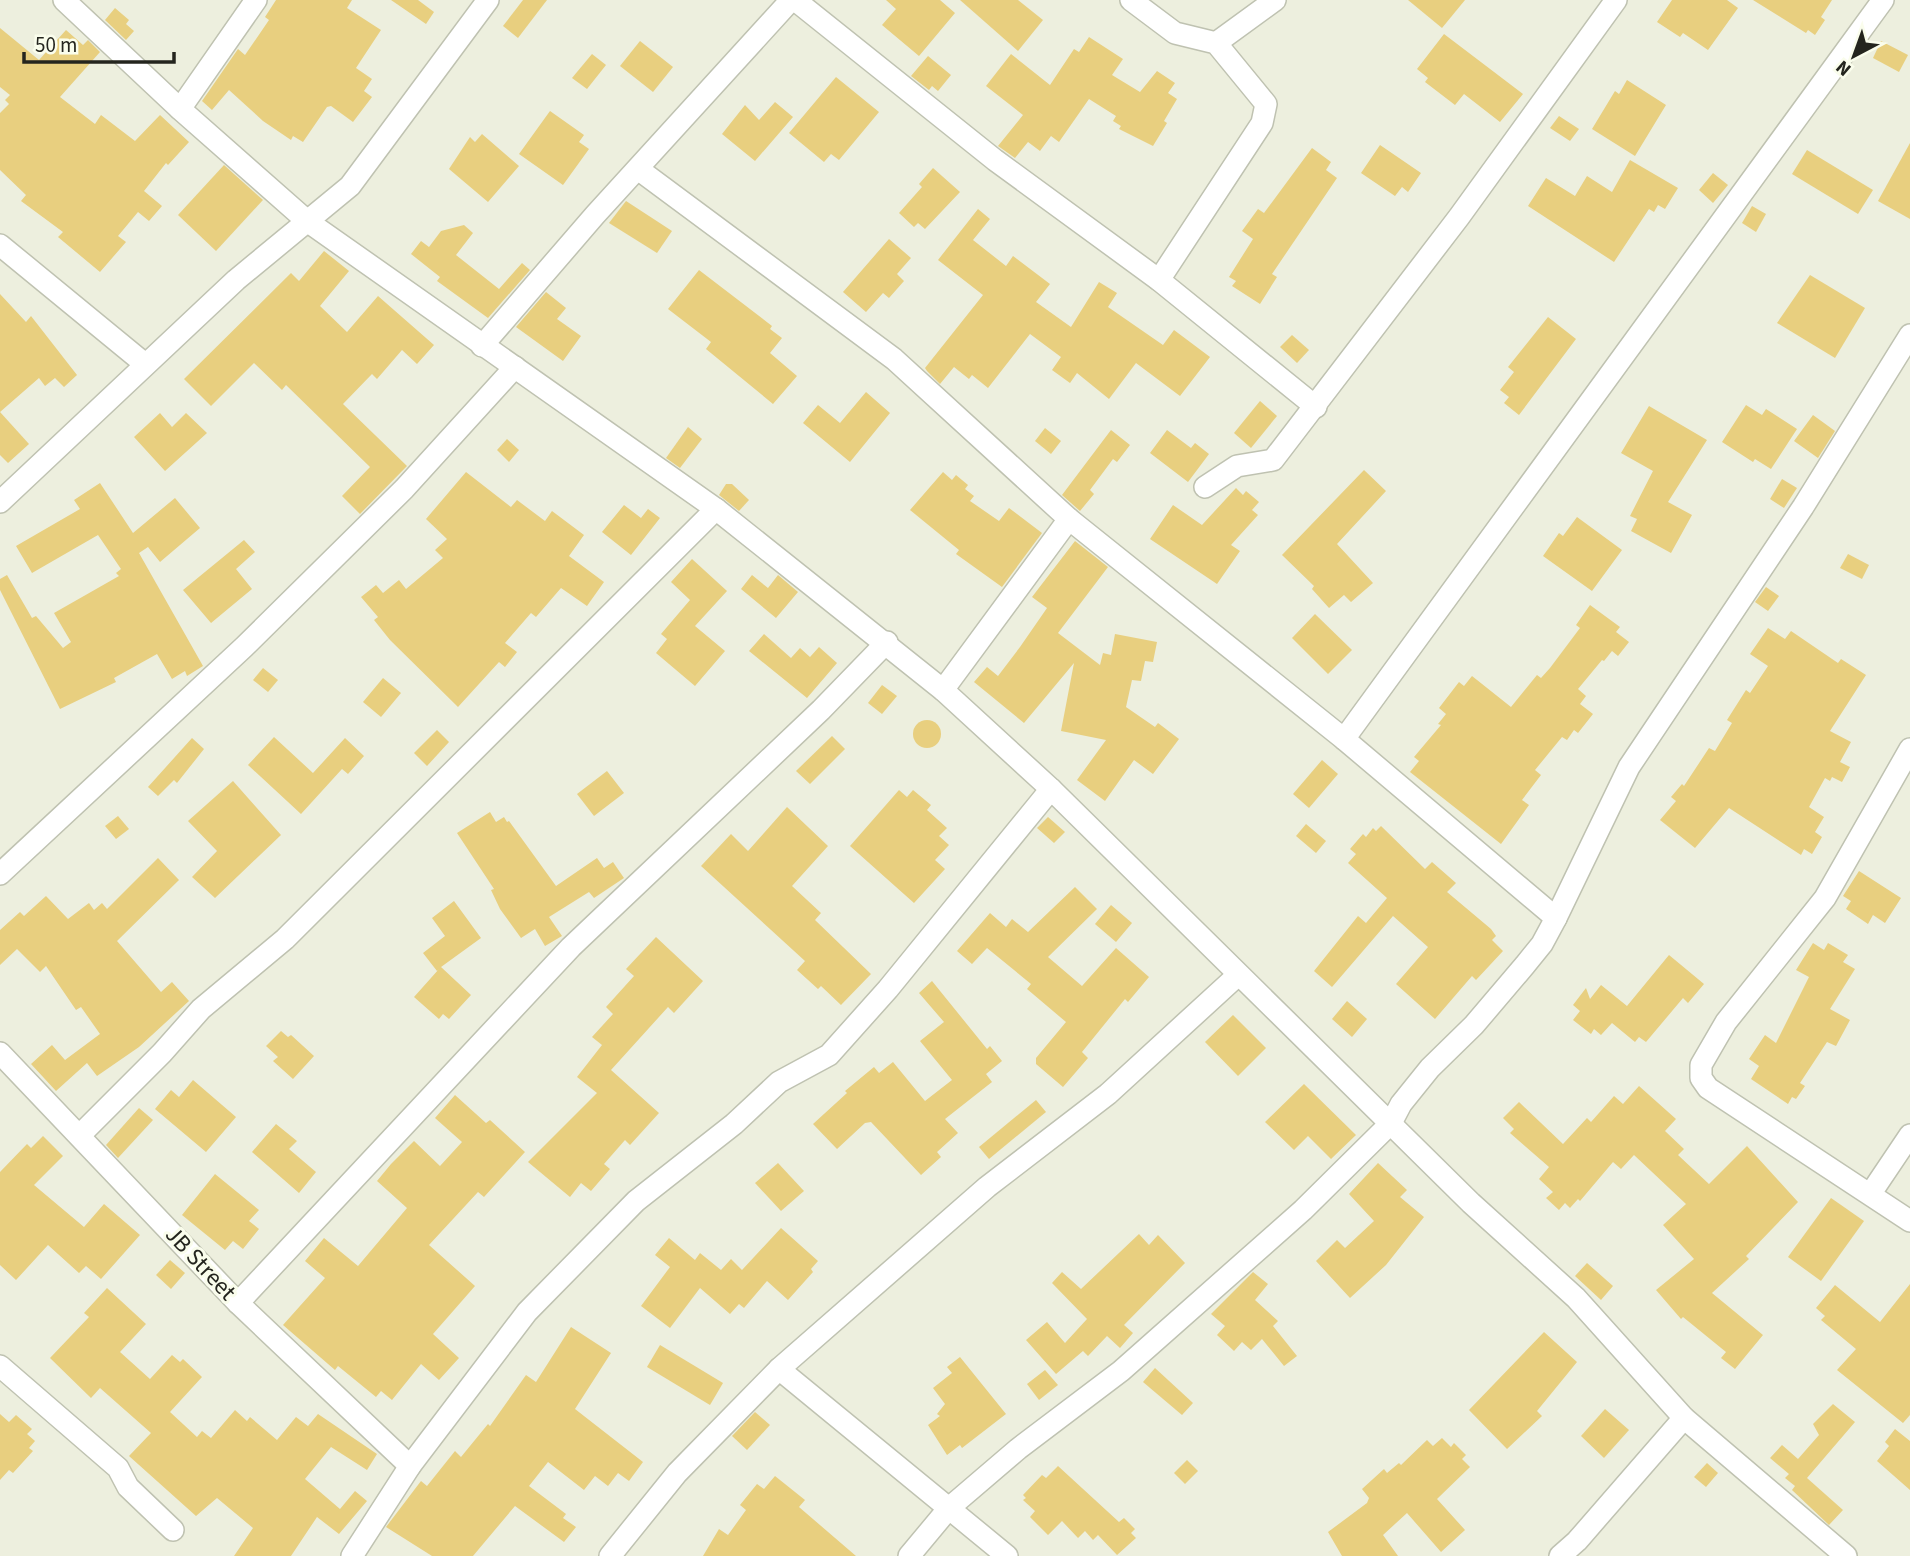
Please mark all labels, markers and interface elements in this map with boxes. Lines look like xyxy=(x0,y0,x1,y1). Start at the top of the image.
scale bar xyxy=(24,21,175,65)
north arrow xyxy=(1819,21,1889,91)
text: 50 m xyxy=(35,30,77,60)
text: N xyxy=(1830,53,1857,82)
street label: JB Street xyxy=(157,1218,244,1308)

